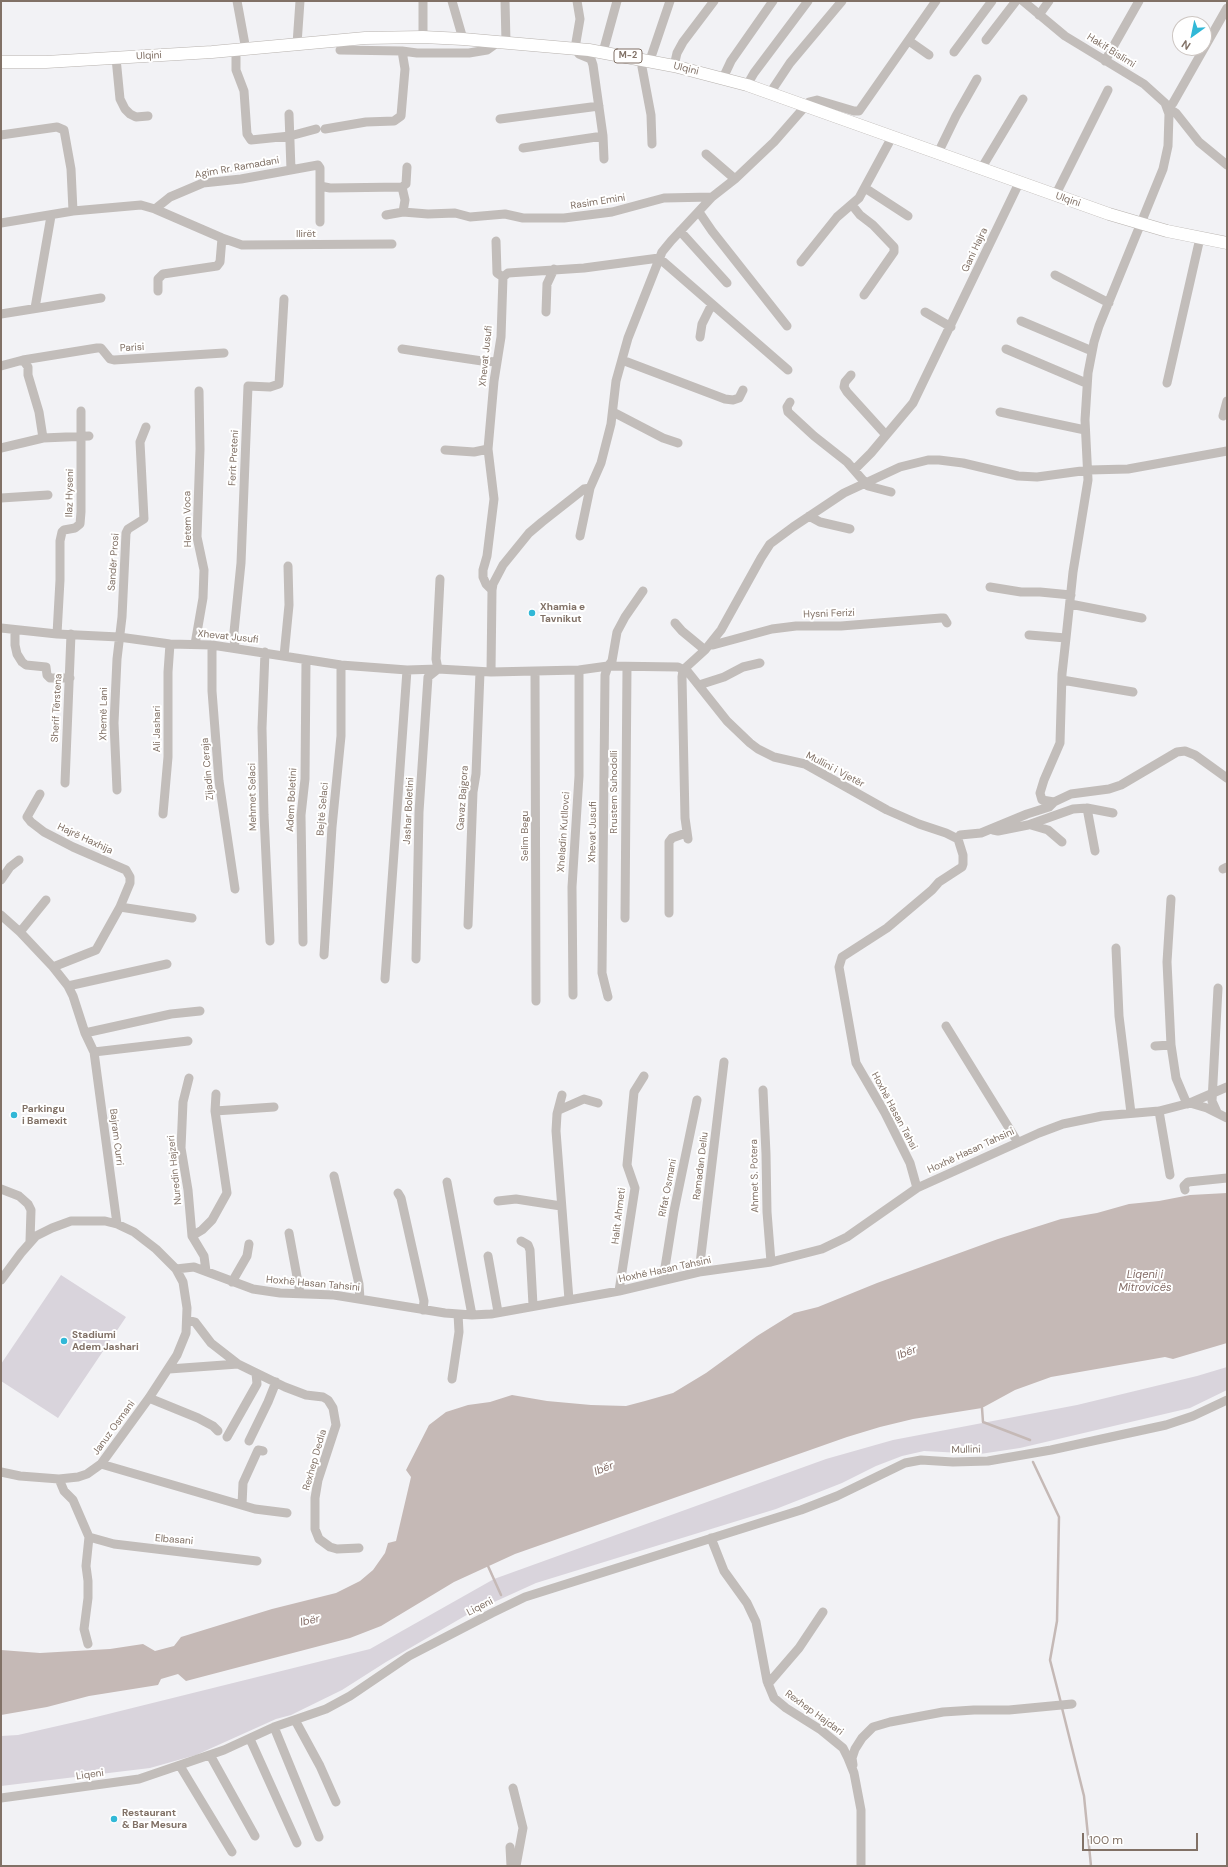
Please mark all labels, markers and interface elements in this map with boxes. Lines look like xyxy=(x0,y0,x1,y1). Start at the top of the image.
north arrow xyxy=(1172,16,1212,56)
street label: Hakif Bislimi xyxy=(1084,31,1138,71)
text: N xyxy=(1179,37,1193,53)
street label: Ulqini xyxy=(136,49,162,63)
road number: M-2 xyxy=(614,49,642,63)
street label: Ulqini xyxy=(672,60,700,78)
street label: Agim Rr. Ramadani xyxy=(194,155,280,181)
street label: Ulqini xyxy=(1054,190,1082,210)
street label: Rasim Emini xyxy=(570,192,626,212)
street label: Gani Hajra xyxy=(959,226,991,274)
street label: Ilirët xyxy=(296,228,316,240)
street label: Xhevat Jusufi xyxy=(477,325,495,387)
street label: Parisi xyxy=(119,341,145,355)
street label: Ferit Preteni xyxy=(227,430,241,486)
street label: Ilaz Hyseni xyxy=(64,469,76,517)
street label: Hetem Voca xyxy=(182,491,194,547)
street label: Sandër Prosi xyxy=(106,533,122,591)
place label: Xhamia e Tavnikut xyxy=(540,601,585,624)
street label: Hysni Ferizi xyxy=(803,607,855,621)
marker: Xhamia e Tavnikut xyxy=(527,608,537,618)
street label: Xhevat Jusufi xyxy=(197,628,259,646)
street label: Sherif Tërstena xyxy=(49,673,65,743)
street label: Xhemë Lani xyxy=(98,687,110,741)
street label: Ali Jashari xyxy=(151,706,163,752)
street label: Zijadin Ceraja xyxy=(199,737,217,801)
street label: Rrustem Suhodolli xyxy=(608,750,620,834)
street label: Mullini i Vjetër xyxy=(804,750,866,790)
street label: Mehmet Selaci xyxy=(246,763,260,831)
street label: Gavaz Bajgora xyxy=(455,765,471,831)
street label: Adem Boletini xyxy=(284,768,300,832)
street label: Jashar Boletini xyxy=(401,777,417,845)
street label: Bejtë Selaci xyxy=(315,782,331,836)
street label: Xheladin Kutllovci xyxy=(555,791,573,873)
street label: Xhevat Jusufi xyxy=(586,801,600,863)
street label: Selim Begu xyxy=(519,811,531,861)
street label: Hajrë Haxhija xyxy=(55,821,115,857)
street label: Hoxhë Hasan Tahsi xyxy=(868,1070,920,1152)
place label: Parkingu i Bamexit xyxy=(22,1103,67,1126)
street label: Bajram Curri xyxy=(107,1108,125,1166)
marker: Parkingu i Bamexit xyxy=(9,1110,19,1120)
street label: Hoxhë Hasan Tahsini xyxy=(926,1126,1016,1176)
street label: Ramadan Deliu xyxy=(691,1131,711,1201)
street label: Nuredin Hajzeri xyxy=(165,1135,185,1205)
street label: Ahmet S. Potera xyxy=(748,1139,762,1213)
street label: Rifat Osmani xyxy=(657,1158,679,1218)
street label: Halit Ahmeti xyxy=(610,1187,628,1245)
street label: Hoxhë Hasan Tahsini xyxy=(618,1254,712,1286)
water label: Liqeni i Mitrovicës xyxy=(1119,1268,1171,1294)
street label: Hoxhë Hasan Tahsini xyxy=(266,1274,360,1294)
place label: Stadiumi Adem Jashari xyxy=(72,1329,139,1352)
marker: Stadiumi Adem Jashari xyxy=(59,1336,69,1346)
water label: Ibër xyxy=(895,1343,919,1363)
street label: Januz Osmani xyxy=(90,1398,138,1458)
street label: Rexhep Dedia xyxy=(301,1428,329,1492)
street label: Mullini xyxy=(951,1444,981,1456)
water label: Ibër xyxy=(592,1459,616,1479)
street label: Elbasani xyxy=(154,1532,194,1548)
street label: Liqeni xyxy=(465,1595,495,1619)
water label: Ibër xyxy=(299,1612,321,1630)
street label: Rexhep Hajdari xyxy=(783,1688,845,1738)
street label: Liqeni xyxy=(75,1767,105,1783)
place label: Restaurant & Bar Mesura xyxy=(122,1807,187,1830)
marker: Restaurant & Bar Mesura xyxy=(109,1814,119,1824)
scale bar xyxy=(1084,1825,1200,1851)
text: 100 m xyxy=(1089,1832,1123,1848)

